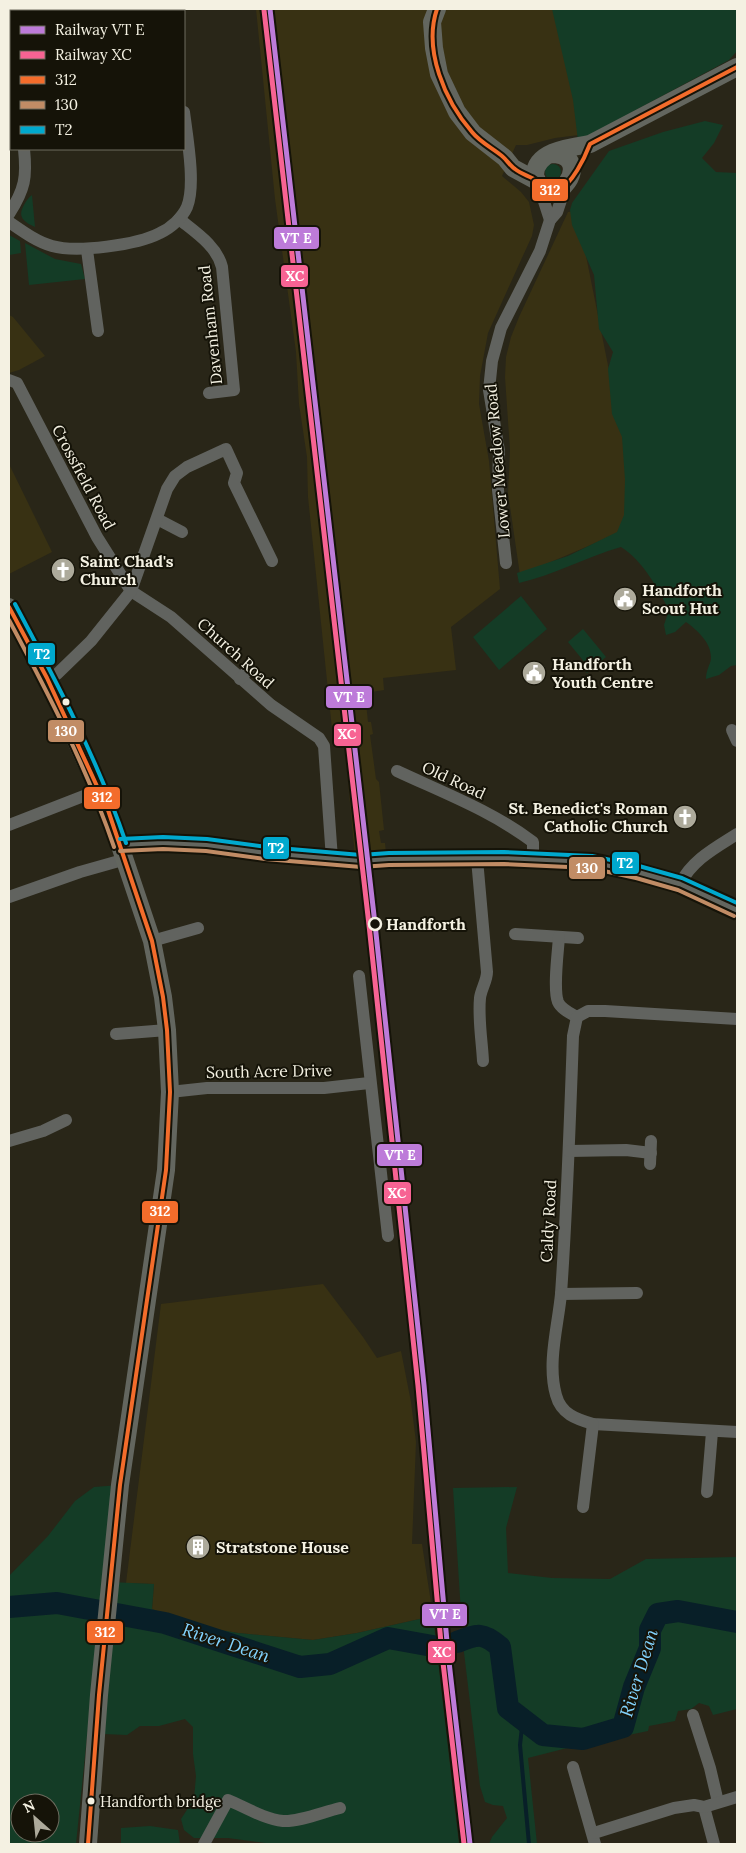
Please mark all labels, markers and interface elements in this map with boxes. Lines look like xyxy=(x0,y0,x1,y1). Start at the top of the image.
legend xyxy=(10,10,185,150)
text: Railway VT E xyxy=(55,20,145,39)
text: Railway XC xyxy=(55,45,132,64)
text: 312 xyxy=(55,70,77,89)
text: 130 xyxy=(55,95,78,114)
text: T2 xyxy=(55,120,73,139)
line badge: 312 xyxy=(531,178,569,202)
text: 312 xyxy=(540,181,561,199)
line badge: VT E xyxy=(273,226,320,250)
text: VT E xyxy=(280,229,312,247)
street label: Davenham Road xyxy=(194,264,226,386)
line badge: XC xyxy=(280,264,309,288)
text: XC xyxy=(286,267,305,285)
street label: Lower Meadow Road xyxy=(480,382,514,539)
street label: Crossfield Road xyxy=(48,421,120,533)
place label: Saint Chad's Church xyxy=(80,551,174,589)
church icon: Saint Chad's Church xyxy=(50,557,76,583)
place label: Handforth Scout Hut xyxy=(642,580,722,618)
public building icon: Handforth Scout Hut xyxy=(612,586,638,612)
street label: Church Road xyxy=(193,613,279,693)
line badge: T2 xyxy=(27,642,56,666)
text: T2 xyxy=(34,645,50,663)
place label: Handforth Youth Centre xyxy=(552,654,654,692)
public building icon: Handforth Youth Centre xyxy=(521,660,547,686)
line badge: VT E xyxy=(325,685,373,709)
text: VT E xyxy=(333,688,365,706)
unlabelled marker xyxy=(61,697,71,707)
line badge: 130 xyxy=(47,719,85,743)
text: 130 xyxy=(55,722,77,740)
line badge: XC xyxy=(333,723,362,747)
text: XC xyxy=(338,725,357,743)
street label: Old Road xyxy=(419,757,489,804)
line badge: 312 xyxy=(83,786,121,810)
text: 312 xyxy=(92,788,113,806)
place label: St. Benedict's Roman Catholic Church xyxy=(508,798,668,836)
church icon: St. Benedict's Roman Catholic Church xyxy=(672,804,698,830)
line badge: T2 xyxy=(262,836,290,860)
text: T2 xyxy=(268,839,284,857)
line badge: T2 xyxy=(611,851,640,875)
text: T2 xyxy=(617,854,633,872)
line badge: 130 xyxy=(568,856,606,880)
text: 130 xyxy=(576,859,598,877)
place label: Handforth xyxy=(386,914,466,934)
marker: Handforth xyxy=(368,917,382,931)
street label: South Acre Drive xyxy=(206,1060,333,1082)
line badge: VT E xyxy=(376,1143,423,1167)
text: VT E xyxy=(384,1146,416,1164)
street label: Caldy Road xyxy=(536,1179,560,1263)
line badge: XC xyxy=(383,1181,412,1205)
text: XC xyxy=(388,1184,407,1202)
line badge: 312 xyxy=(141,1200,179,1224)
text: 312 xyxy=(150,1202,171,1220)
building icon: Stratstone House xyxy=(185,1534,211,1560)
place label: Stratstone House xyxy=(216,1537,349,1557)
line badge: VT E xyxy=(421,1603,468,1627)
text: VT E xyxy=(429,1605,461,1623)
water label: River Dean xyxy=(179,1618,273,1668)
line badge: 312 xyxy=(86,1620,124,1644)
text: 312 xyxy=(95,1623,116,1641)
water label: River Dean xyxy=(614,1626,663,1720)
line badge: XC xyxy=(427,1640,456,1664)
text: XC xyxy=(433,1643,452,1661)
place label: Handforth bridge xyxy=(100,1792,221,1811)
north arrow xyxy=(10,1793,60,1843)
text: N xyxy=(20,1796,38,1817)
marker: Handforth bridge xyxy=(86,1796,96,1806)

